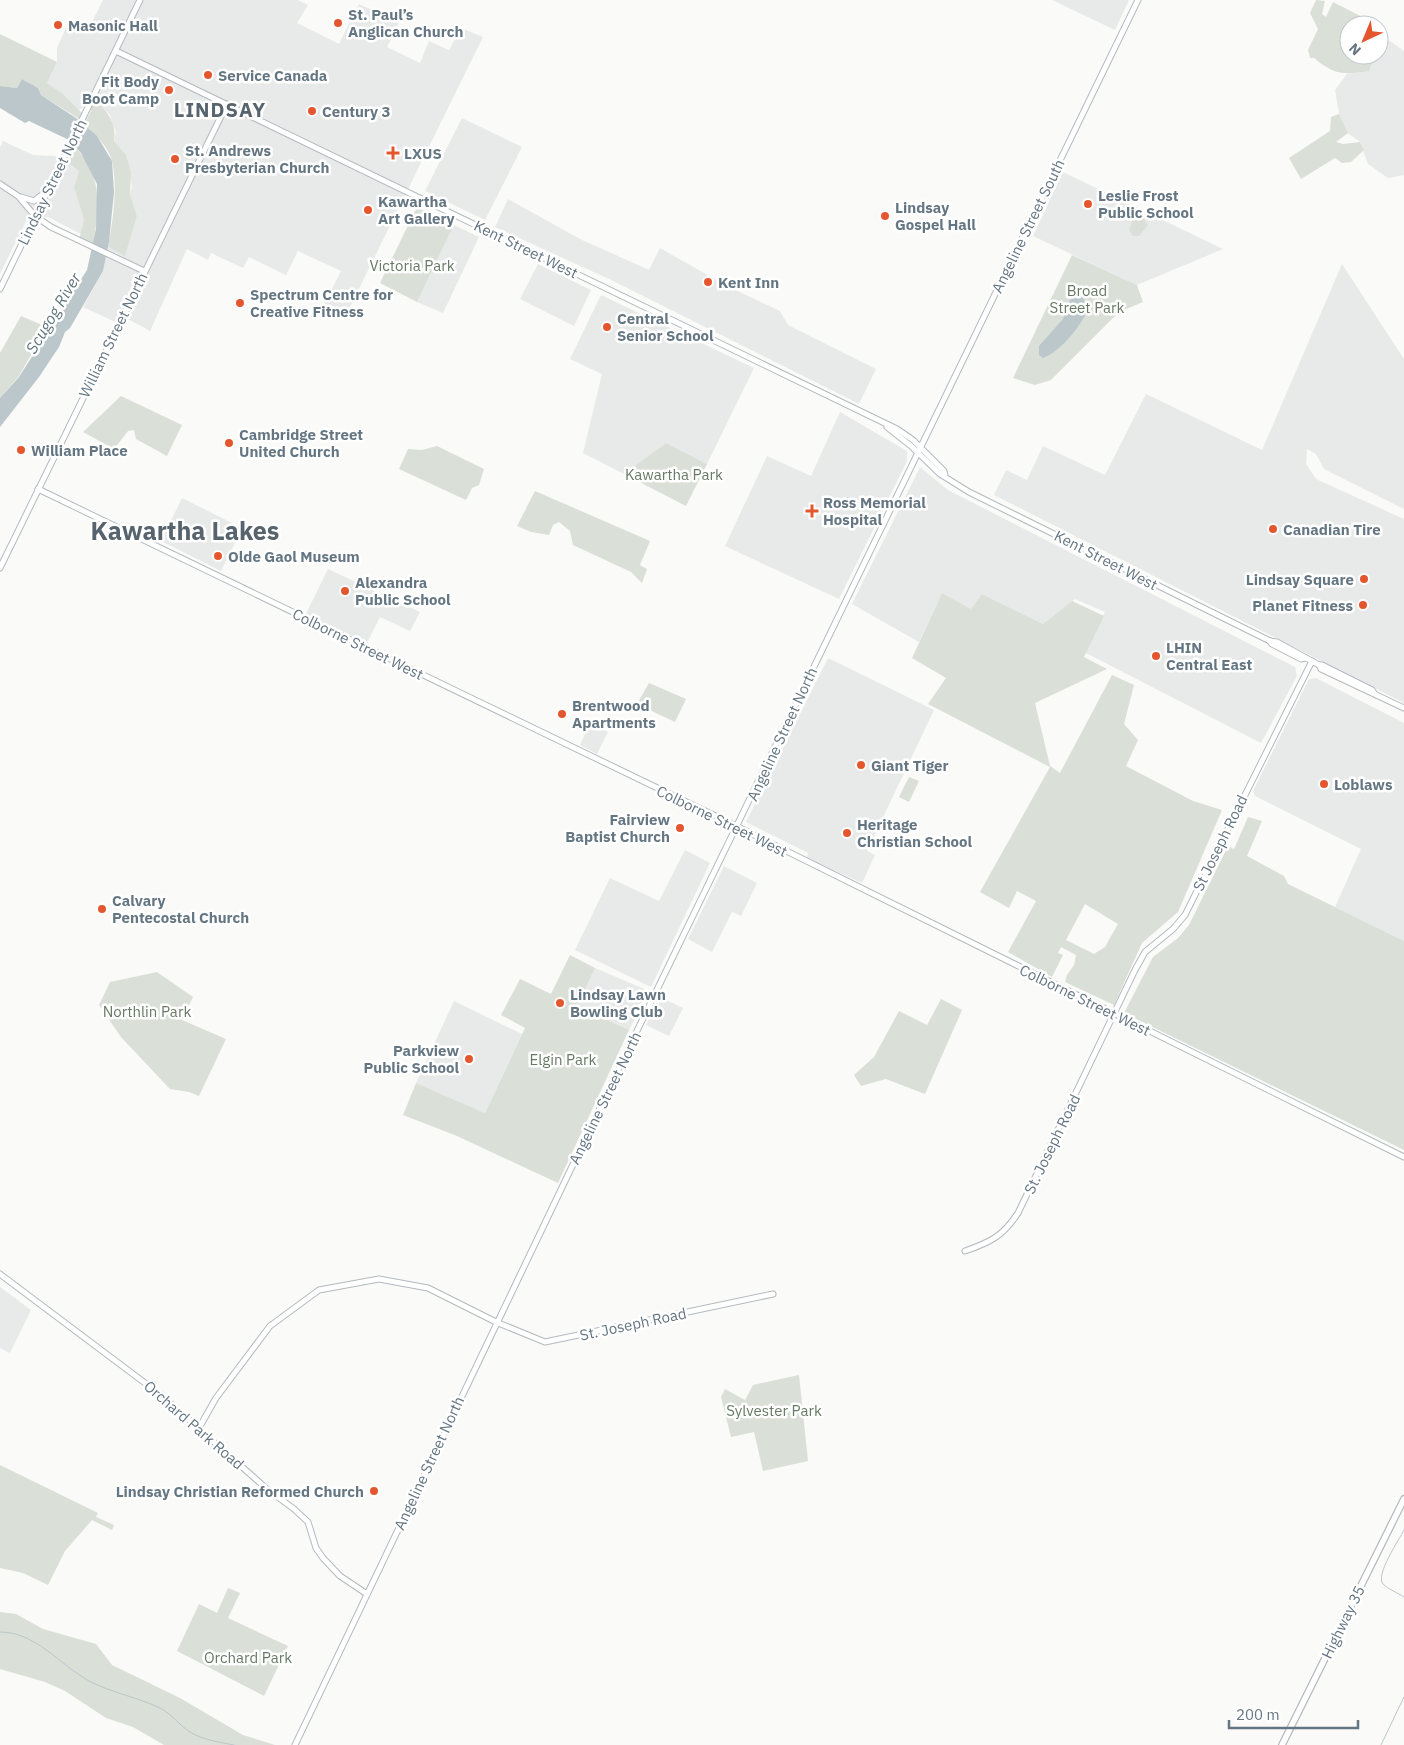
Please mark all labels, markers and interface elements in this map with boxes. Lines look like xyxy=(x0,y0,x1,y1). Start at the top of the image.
place label: St. Paul’s Anglican Church xyxy=(348,5,463,41)
north arrow xyxy=(1339,15,1389,65)
place label: Masonic Hall xyxy=(68,16,158,35)
marker: St. Paul’s Anglican Church xyxy=(332,17,344,29)
marker: Masonic Hall xyxy=(52,19,64,31)
text: N xyxy=(1345,39,1365,59)
place label: Service Canada xyxy=(218,66,328,85)
marker: Service Canada xyxy=(202,69,214,81)
place label: Fit Body Boot Camp xyxy=(82,72,159,108)
marker: Fit Body Boot Camp xyxy=(163,84,175,96)
district label: LINDSAY xyxy=(174,96,266,123)
place label: Century 3 xyxy=(322,102,391,121)
marker: Century 3 xyxy=(306,105,318,117)
street label: Lindsay Street North xyxy=(13,116,91,248)
place label: St. Andrews Presbyterian Church xyxy=(185,141,329,177)
place label: LXUS xyxy=(404,144,442,163)
marker: LXUS xyxy=(386,146,400,160)
marker: St. Andrews Presbyterian Church xyxy=(169,153,181,165)
street label: Angeline Street South xyxy=(987,156,1069,296)
place label: Leslie Frost Public School xyxy=(1098,186,1194,222)
place label: Kawartha Art Gallery xyxy=(378,192,455,228)
place label: Lindsay Gospel Hall xyxy=(895,198,976,234)
marker: Leslie Frost Public School xyxy=(1082,198,1094,210)
marker: Kawartha Art Gallery xyxy=(362,204,374,216)
marker: Lindsay Gospel Hall xyxy=(879,210,891,222)
street label: Kent Street West xyxy=(471,216,581,282)
park label: Victoria Park xyxy=(369,256,455,275)
water label: Scugog River xyxy=(21,268,86,357)
street label: William Street North xyxy=(75,269,151,401)
place label: Kent Inn xyxy=(718,273,779,292)
marker: Kent Inn xyxy=(702,276,714,288)
park label: Broad Street Park xyxy=(1049,281,1125,317)
place label: Spectrum Centre for Creative Fitness xyxy=(250,285,393,321)
marker: Spectrum Centre for Creative Fitness xyxy=(234,297,246,309)
place label: Central Senior School xyxy=(617,309,714,345)
marker: Central Senior School xyxy=(601,321,613,333)
place label: Cambridge Street United Church xyxy=(239,425,363,461)
marker: Cambridge Street United Church xyxy=(223,437,235,449)
place label: William Place xyxy=(31,441,128,460)
marker: William Place xyxy=(15,444,27,456)
park label: Kawartha Park xyxy=(625,465,723,484)
place label: Ross Memorial Hospital xyxy=(823,493,926,529)
marker: Ross Memorial Hospital xyxy=(805,504,819,518)
district label: Kawartha Lakes xyxy=(91,514,279,547)
place label: Canadian Tire xyxy=(1283,520,1381,539)
marker: Canadian Tire xyxy=(1267,523,1279,535)
street label: Kent Street West xyxy=(1051,526,1161,594)
place label: Olde Gaol Museum xyxy=(228,547,360,566)
marker: Olde Gaol Museum xyxy=(212,550,224,562)
place label: Lindsay Square xyxy=(1246,570,1354,589)
place label: Alexandra Public School xyxy=(355,573,451,609)
marker: Lindsay Square xyxy=(1358,573,1370,585)
marker: Alexandra Public School xyxy=(339,585,351,597)
place label: Planet Fitness xyxy=(1252,596,1353,615)
marker: Planet Fitness xyxy=(1357,599,1369,611)
street label: Colborne Street West xyxy=(289,604,427,684)
place label: LHIN Central East xyxy=(1166,638,1252,674)
marker: LHIN Central East xyxy=(1150,650,1162,662)
street label: Angeline Street North xyxy=(743,664,821,804)
place label: Brentwood Apartments xyxy=(572,696,656,732)
marker: Brentwood Apartments xyxy=(556,708,568,720)
place label: Giant Tiger xyxy=(871,756,949,775)
marker: Giant Tiger xyxy=(855,759,867,771)
place label: Loblaws xyxy=(1334,775,1393,794)
marker: Loblaws xyxy=(1318,778,1330,790)
street label: Colborne Street West xyxy=(653,781,791,861)
street label: St Joseph Road xyxy=(1189,792,1251,894)
place label: Fairview Baptist Church xyxy=(565,810,670,846)
place label: Heritage Christian School xyxy=(857,815,973,851)
marker: Fairview Baptist Church xyxy=(674,822,686,834)
marker: Heritage Christian School xyxy=(841,827,853,839)
place label: Calvary Pentecostal Church xyxy=(112,891,249,927)
marker: Calvary Pentecostal Church xyxy=(96,903,108,915)
street label: Colborne Street West xyxy=(1016,960,1154,1040)
place label: Lindsay Lawn Bowling Club xyxy=(570,985,666,1021)
marker: Lindsay Lawn Bowling Club xyxy=(554,997,566,1009)
park label: Northlin Park xyxy=(103,1002,191,1021)
street label: Angeline Street North xyxy=(565,1029,645,1167)
place label: Parkview Public School xyxy=(363,1041,459,1077)
park label: Elgin Park xyxy=(530,1050,597,1069)
marker: Parkview Public School xyxy=(463,1053,475,1065)
street label: St. Joseph Road xyxy=(1020,1091,1084,1197)
street label: St. Joseph Road xyxy=(578,1303,688,1345)
street label: Orchard Park Road xyxy=(140,1376,248,1474)
street label: Angeline Street North xyxy=(390,1393,468,1533)
park label: Sylvester Park xyxy=(726,1401,822,1420)
place label: Lindsay Christian Reformed Church xyxy=(116,1482,364,1501)
marker: Lindsay Christian Reformed Church xyxy=(368,1485,380,1497)
street label: Highway 35 xyxy=(1317,1582,1369,1662)
park label: Orchard Park xyxy=(204,1648,292,1667)
scale bar xyxy=(1229,1698,1358,1730)
text: 200 m xyxy=(1236,1705,1280,1724)

